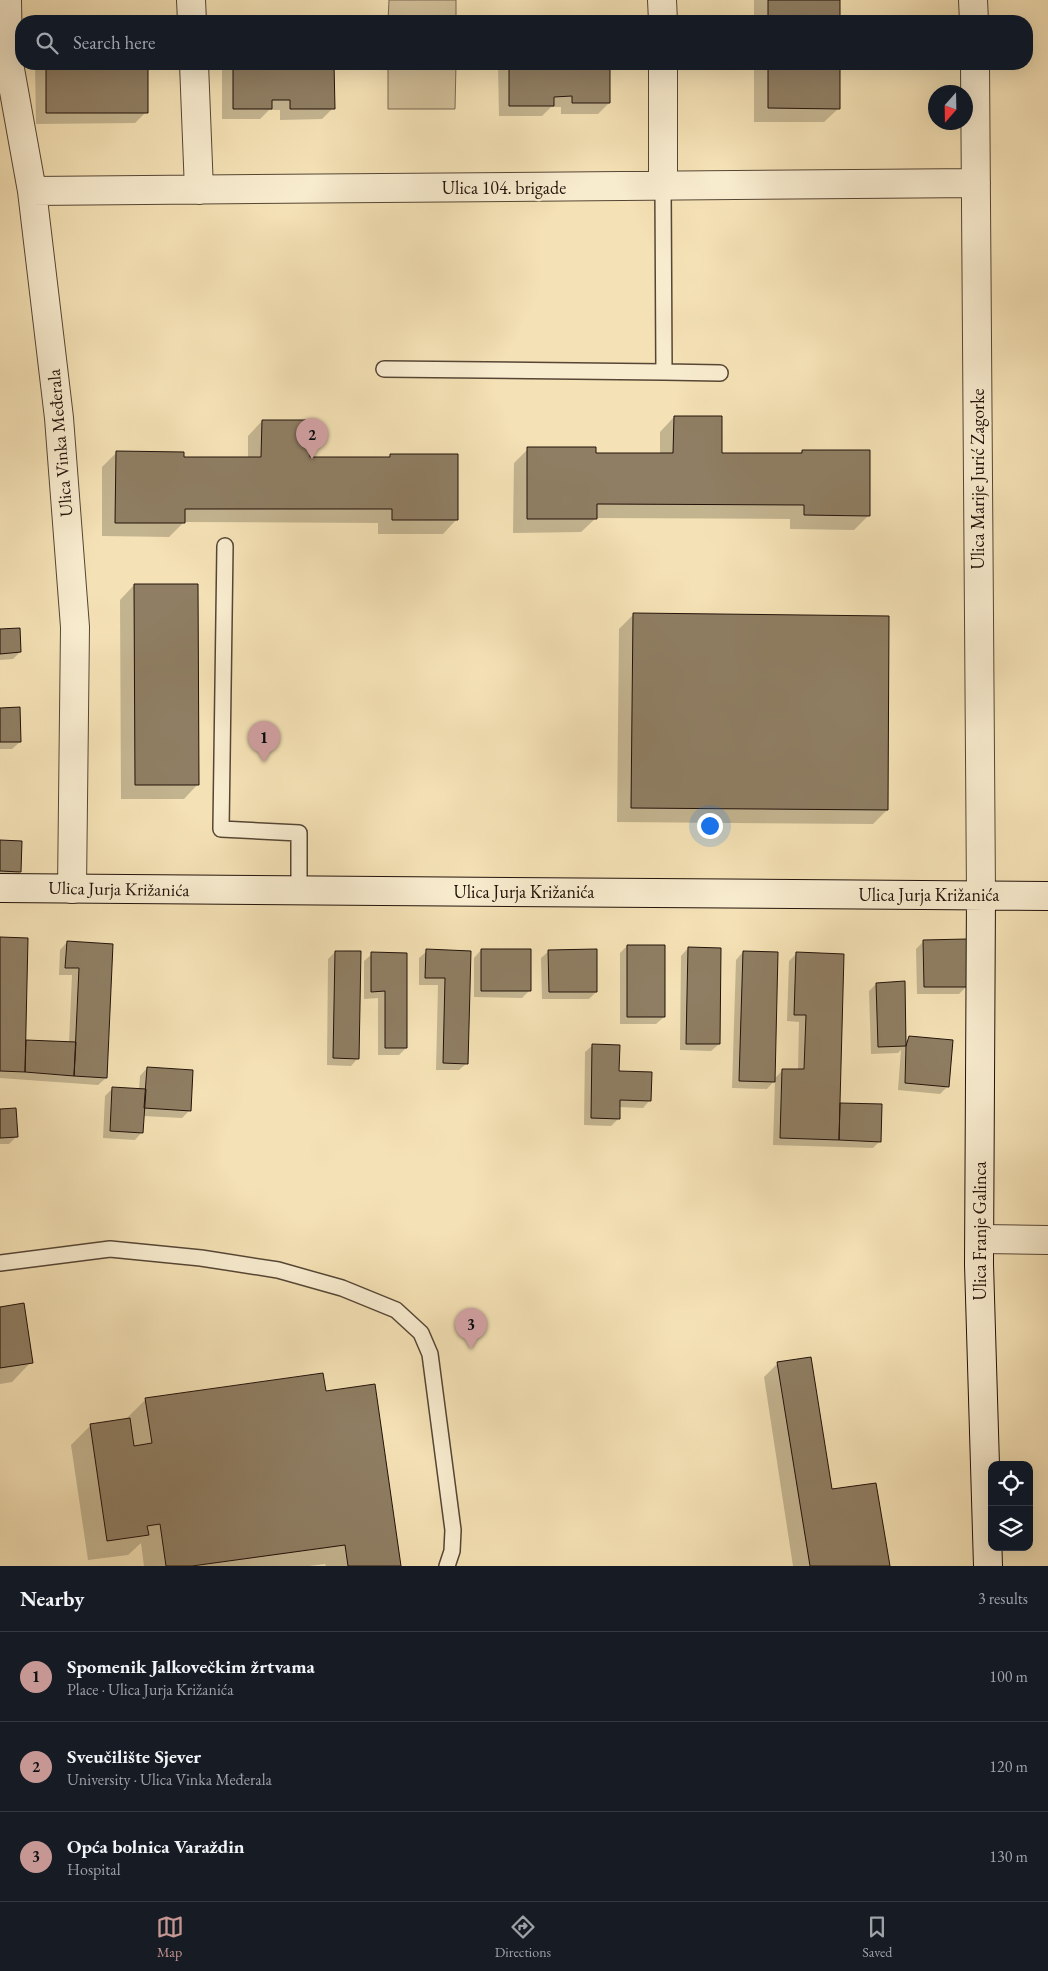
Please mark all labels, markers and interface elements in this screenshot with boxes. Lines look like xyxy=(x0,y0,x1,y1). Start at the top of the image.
search box xyxy=(15,15,1033,70)
icon: search xyxy=(33,29,61,57)
text: Search here xyxy=(73,30,155,55)
north arrow xyxy=(928,85,973,130)
street label: Ulica 104. brigade xyxy=(442,176,566,199)
street label: Ulica Vinka Međerala xyxy=(42,367,77,518)
street label: Ulica Marije Jurić Zagorke xyxy=(966,388,989,570)
pin: 2 xyxy=(296,418,328,459)
pin: 1 xyxy=(248,721,280,762)
your location xyxy=(697,813,723,839)
street label: Ulica Jurja Križanića xyxy=(48,876,191,901)
street label: Ulica Jurja Križanića xyxy=(453,880,595,903)
street label: Ulica Jurja Križanića xyxy=(858,883,1000,906)
street label: Ulica Franje Galinca xyxy=(968,1161,991,1301)
pin: 3 xyxy=(455,1308,487,1349)
map controls xyxy=(988,1461,1033,1551)
button: locate xyxy=(988,1461,1033,1506)
button: layers xyxy=(988,1506,1033,1551)
text: Nearby xyxy=(20,1585,84,1612)
text: 3 results xyxy=(978,1588,1028,1609)
text: Spomenik Jalkovečkim žrtvama xyxy=(67,1654,315,1679)
text: 1 xyxy=(32,1666,40,1687)
text: 100 m xyxy=(989,1666,1028,1687)
text: Place · Ulica Jurja Križanića xyxy=(67,1679,234,1700)
text: Sveučilište Sjever xyxy=(67,1744,201,1769)
text: 2 xyxy=(32,1756,40,1777)
text: 120 m xyxy=(989,1756,1028,1777)
text: University · Ulica Vinka Međerala xyxy=(67,1769,272,1790)
text: Opća bolnica Varaždin xyxy=(67,1834,245,1859)
text: 3 xyxy=(32,1846,40,1867)
text: 130 m xyxy=(989,1846,1028,1867)
text: Hospital xyxy=(67,1859,121,1880)
tab: Map xyxy=(156,1913,184,1961)
tab: Directions xyxy=(495,1913,551,1961)
tab: Saved xyxy=(862,1913,892,1961)

